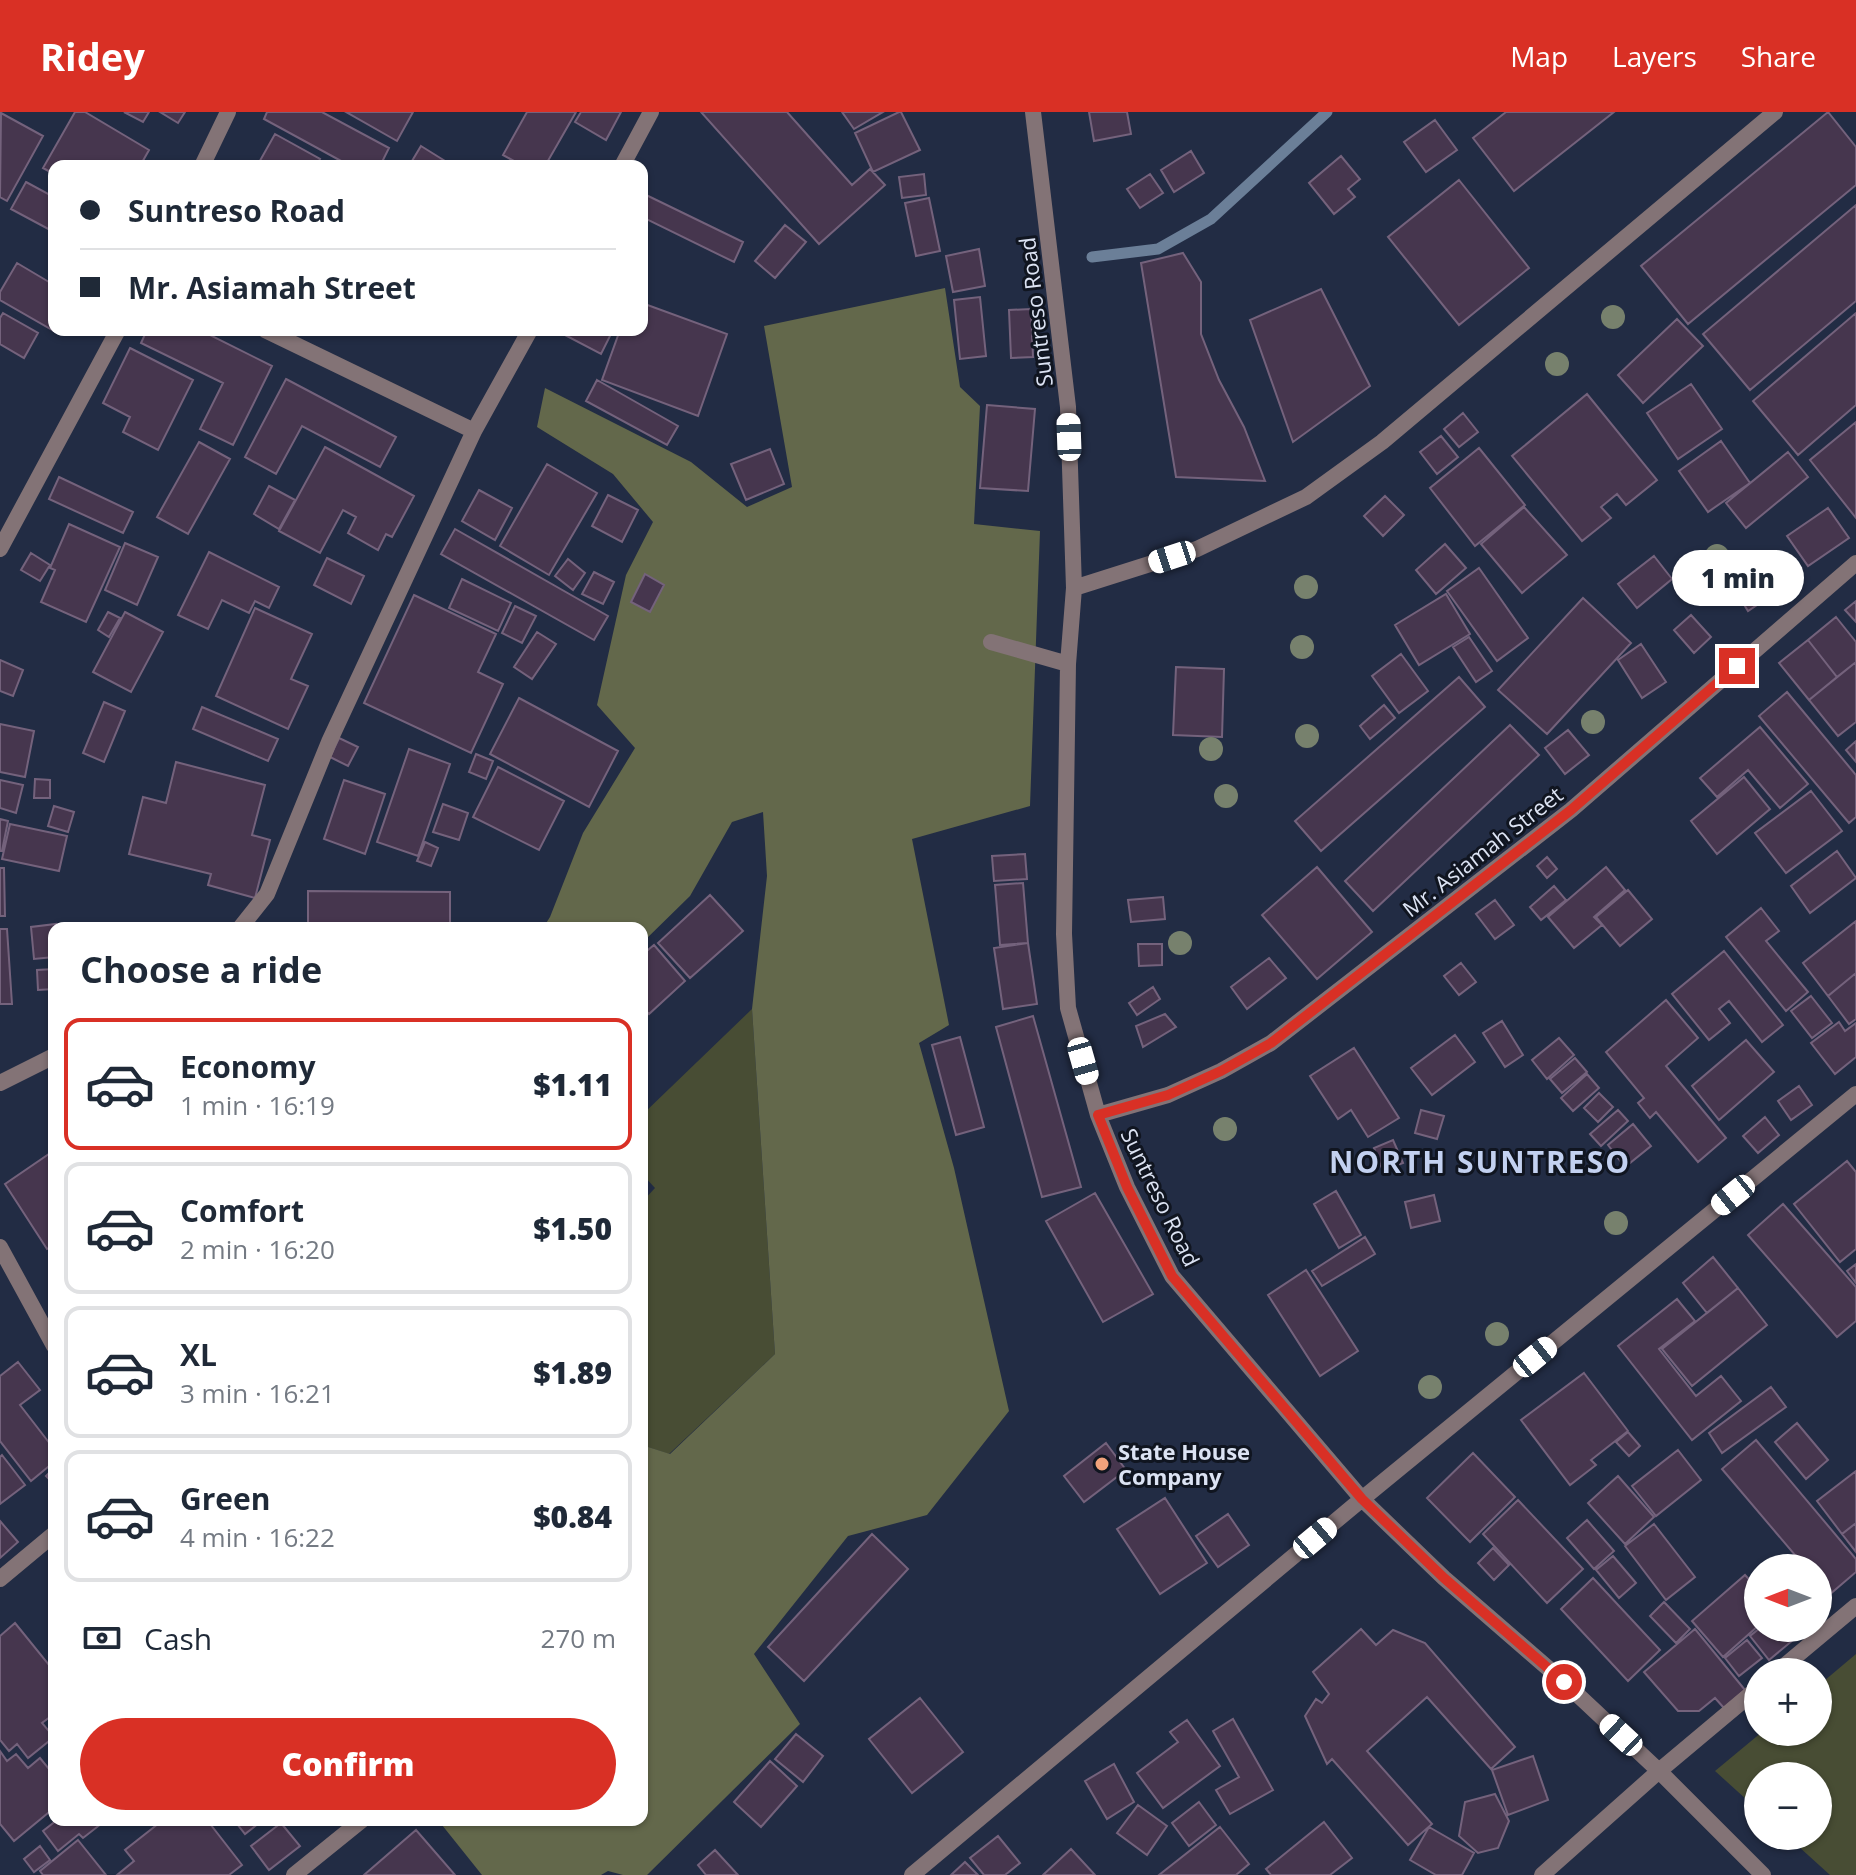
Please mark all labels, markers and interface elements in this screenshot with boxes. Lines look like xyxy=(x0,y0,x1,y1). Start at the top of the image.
text: Ridey xyxy=(40,30,145,82)
text: Map xyxy=(1510,37,1568,75)
text: Layers xyxy=(1612,37,1697,75)
text: Share xyxy=(1741,37,1816,75)
text: Suntreso Road xyxy=(128,190,345,231)
street label: Suntreso Road xyxy=(1011,236,1059,388)
text: Mr. Asiamah Street xyxy=(128,267,416,308)
car xyxy=(1056,413,1082,461)
car xyxy=(1145,538,1199,576)
callout: 1 min xyxy=(1671,550,1803,606)
text: 1 min xyxy=(1701,560,1775,596)
route end xyxy=(1719,648,1755,684)
street label: Mr. Asiamah Street xyxy=(1396,779,1568,923)
text: Choose a ride xyxy=(80,945,322,994)
car xyxy=(1065,1035,1101,1087)
text: Economy xyxy=(180,1046,316,1087)
icon: car xyxy=(84,1048,156,1120)
text: $1.11 xyxy=(533,1064,612,1105)
text: 1 min · 16:19 xyxy=(180,1087,335,1123)
street label: Suntreso Road xyxy=(1115,1123,1207,1271)
district label: NORTH SUNTRESO xyxy=(1329,1141,1631,1182)
car xyxy=(1707,1171,1759,1219)
text: Comfort xyxy=(180,1190,304,1231)
icon: car xyxy=(84,1192,156,1264)
text: $1.50 xyxy=(533,1208,612,1249)
text: 2 min · 16:20 xyxy=(180,1231,335,1267)
car xyxy=(1509,1333,1561,1381)
text: XL xyxy=(180,1334,217,1375)
icon: car xyxy=(84,1336,156,1408)
text: $1.89 xyxy=(533,1352,612,1393)
text: 3 min · 16:21 xyxy=(180,1375,335,1411)
place label: State House Company xyxy=(1118,1436,1250,1491)
marker: State House Company xyxy=(1093,1455,1111,1473)
text: Green xyxy=(180,1478,271,1519)
icon: car xyxy=(84,1480,156,1552)
text: $0.84 xyxy=(533,1496,612,1537)
car xyxy=(1289,1513,1341,1563)
text: 4 min · 16:22 xyxy=(180,1519,335,1555)
north arrow xyxy=(1744,1554,1832,1642)
map controls xyxy=(1744,1554,1832,1850)
icon: cash xyxy=(80,1616,124,1660)
text: Cash xyxy=(144,1618,212,1659)
text: 270 m xyxy=(541,1620,616,1656)
button: + xyxy=(1744,1658,1832,1746)
route start xyxy=(1546,1664,1582,1700)
car xyxy=(1595,1710,1647,1760)
button: Confirm xyxy=(80,1718,616,1810)
button: − xyxy=(1744,1762,1832,1850)

